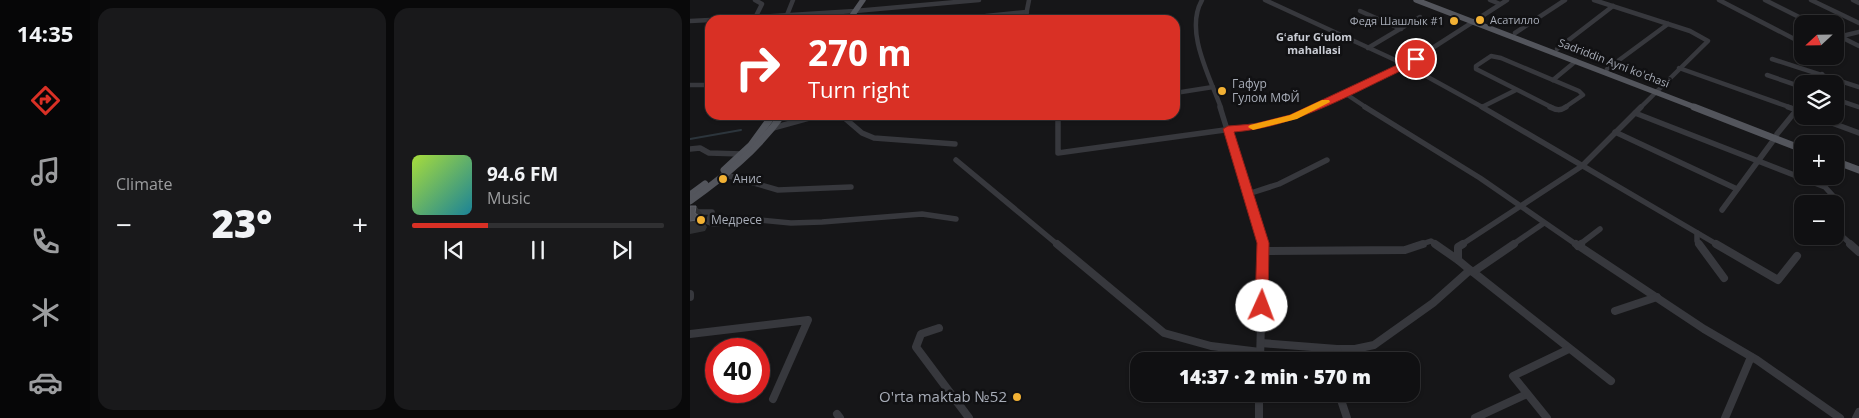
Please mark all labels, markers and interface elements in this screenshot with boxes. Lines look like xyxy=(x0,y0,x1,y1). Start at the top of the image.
place label: Асатилло xyxy=(1490,12,1540,27)
place label: Федя Шашлык #1 xyxy=(1350,13,1444,28)
marker: Асатилло xyxy=(1474,14,1486,26)
marker: Федя Шашлык #1 xyxy=(1448,15,1460,27)
north arrow xyxy=(1794,15,1844,65)
map controls xyxy=(1794,15,1844,245)
text: 14:35 xyxy=(17,18,73,48)
text: 270 m xyxy=(808,29,912,76)
district label: Gʻafur Gʻulom mahallasi xyxy=(1276,29,1352,57)
street label: Sadriddin Ayni ko'chasi xyxy=(1557,34,1672,91)
icon: right xyxy=(725,35,790,100)
pin xyxy=(1395,38,1437,80)
icon: arrive xyxy=(1402,45,1430,73)
text: Turn right xyxy=(808,74,910,104)
place label: Гафур Гулом МФЙ xyxy=(1232,75,1300,106)
button: layers xyxy=(1794,75,1844,125)
icon: directions xyxy=(28,83,63,118)
marker: Гафур Гулом МФЙ xyxy=(1216,85,1228,97)
button: + xyxy=(1794,135,1844,185)
icon: music xyxy=(28,154,63,189)
text: 94.6 FM xyxy=(487,161,558,187)
place label: Анис xyxy=(733,170,762,187)
text: Climate xyxy=(116,173,173,195)
marker: Анис xyxy=(717,173,729,185)
text: Music xyxy=(487,187,531,209)
button: − xyxy=(1794,195,1844,245)
text: 23° xyxy=(212,197,272,249)
text: − xyxy=(116,205,132,243)
text: + xyxy=(352,205,368,243)
place label: Медресе xyxy=(711,211,762,228)
marker: Медресе xyxy=(695,214,707,226)
icon: phone xyxy=(28,224,63,259)
icon: previous xyxy=(440,236,468,264)
icon: pause xyxy=(524,236,552,264)
icon: next xyxy=(608,236,636,264)
position arrow xyxy=(1235,279,1287,331)
icon: climate xyxy=(28,295,63,330)
speed limit sign: 40 xyxy=(705,338,770,403)
text: 14:37 · 2 min · 570 m xyxy=(1179,364,1371,390)
icon: car xyxy=(28,365,63,400)
place label: O'rta maktab №52 xyxy=(879,386,1007,406)
marker: O'rta maktab №52 xyxy=(1011,391,1023,403)

